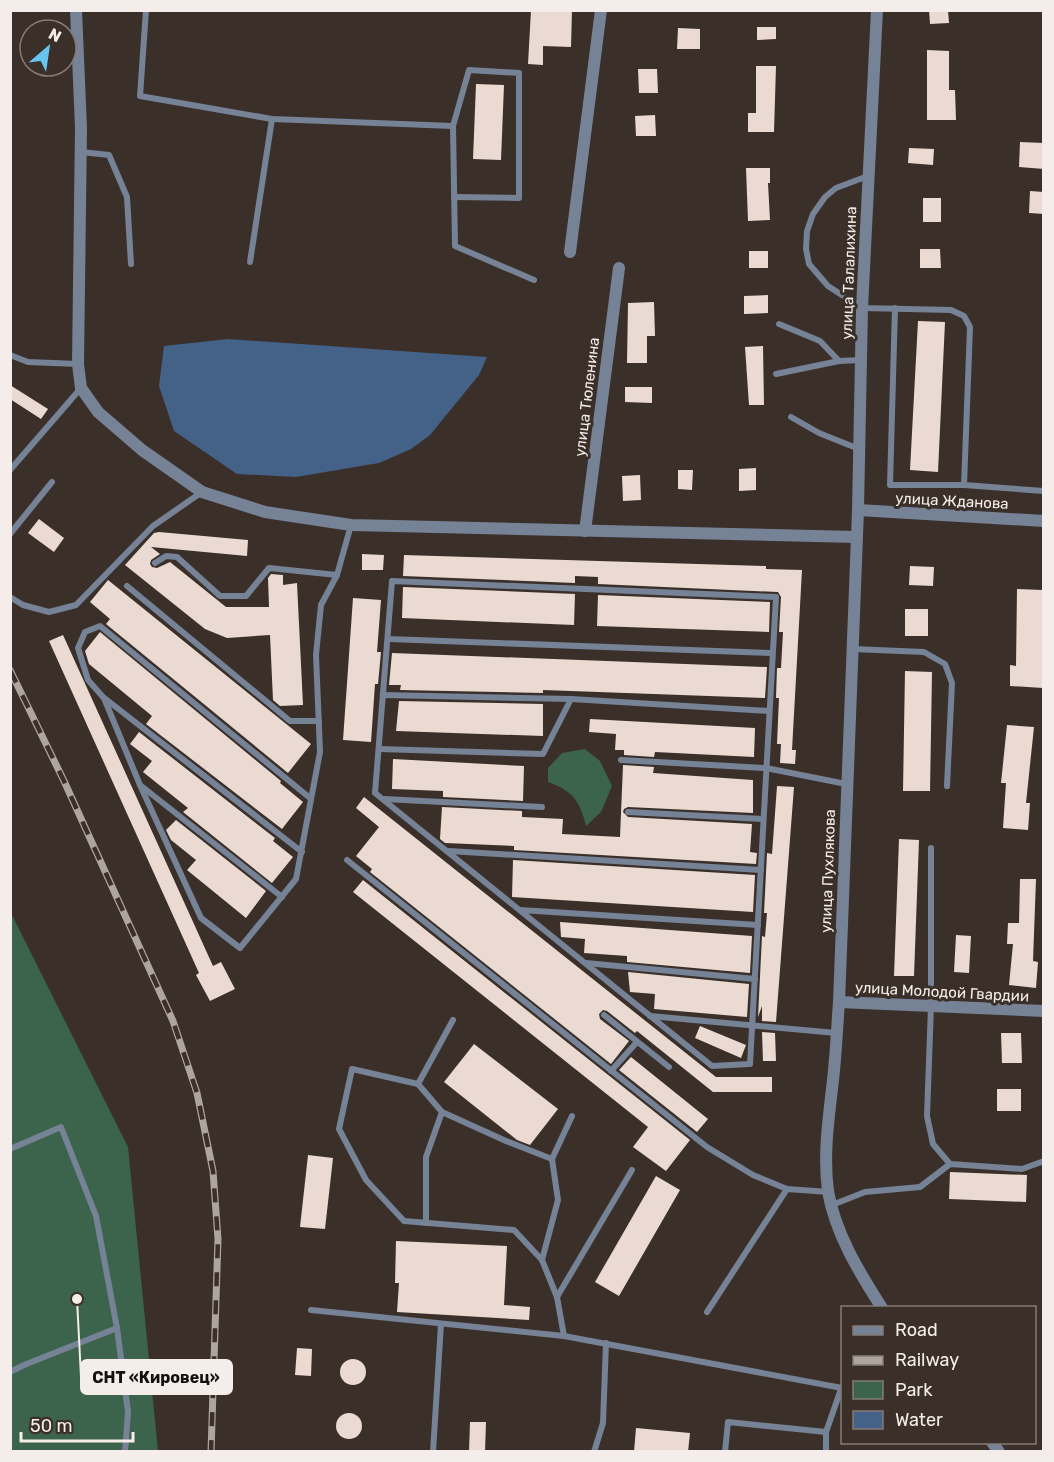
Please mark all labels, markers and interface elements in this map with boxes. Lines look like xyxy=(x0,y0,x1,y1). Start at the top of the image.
north arrow xyxy=(18,18,78,78)
text: N xyxy=(45,24,65,46)
street label: улица Талалихина xyxy=(838,206,860,340)
street label: улица Тюленина xyxy=(571,336,603,458)
street label: улица Жданова xyxy=(895,489,1009,513)
street label: улица Пухлякова xyxy=(817,809,839,933)
street label: улица Молодой Гвардии xyxy=(854,978,1030,1006)
legend xyxy=(841,1306,1036,1444)
text: Road xyxy=(895,1319,938,1341)
text: Railway xyxy=(895,1349,959,1371)
callout: СНТ «Кировец» xyxy=(81,1360,232,1394)
text: СНТ «Кировец» xyxy=(92,1368,220,1387)
text: Park xyxy=(895,1379,933,1401)
scale bar xyxy=(21,1405,134,1443)
text: Water xyxy=(895,1409,943,1431)
text: 50 m xyxy=(30,1415,73,1437)

